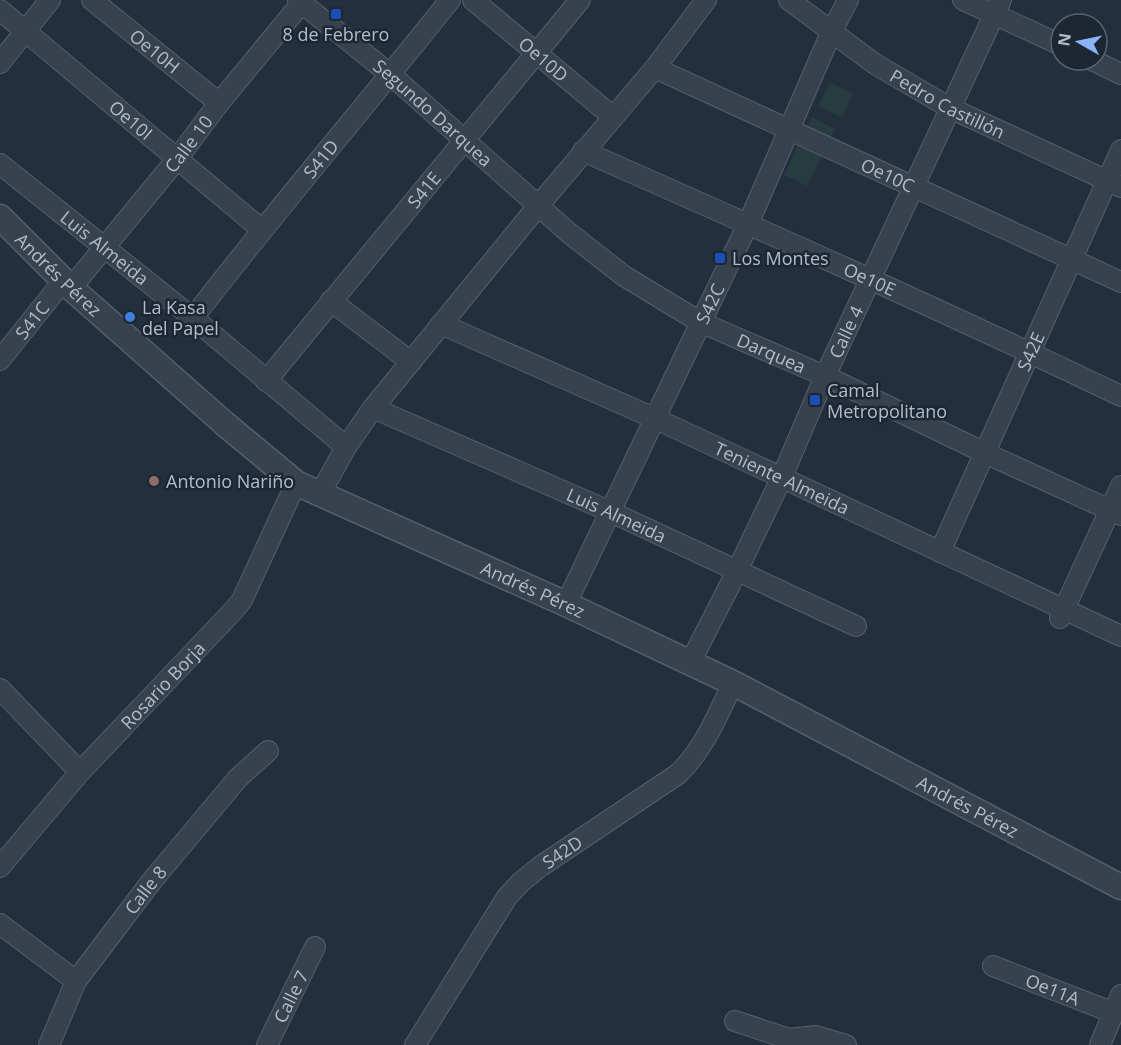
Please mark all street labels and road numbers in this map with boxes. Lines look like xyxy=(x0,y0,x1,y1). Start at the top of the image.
street label: Oe10H xyxy=(125,23,185,79)
street label: Oe10D xyxy=(514,31,573,87)
street label: Segundo Darquea xyxy=(369,54,498,172)
street label: Pedro Castillón xyxy=(886,63,1009,144)
street label: Oe10I xyxy=(104,95,158,145)
street label: Calle 10 xyxy=(159,110,218,177)
street label: S41D xyxy=(297,134,344,183)
street label: Oe10C xyxy=(857,152,918,197)
street label: S41E xyxy=(402,166,446,213)
street label: Luis Almeida xyxy=(56,205,154,290)
street label: Andrés Pérez xyxy=(10,227,107,322)
street label: Oe10E xyxy=(840,257,900,301)
street label: S42C xyxy=(690,280,730,328)
street label: S41C xyxy=(9,296,54,344)
street label: Calle 4 xyxy=(823,302,868,362)
street label: Darquea xyxy=(733,327,810,378)
street label: S42E xyxy=(1011,328,1050,375)
street label: Teniente Almeida xyxy=(711,436,853,520)
street label: Luis Almeida xyxy=(563,482,670,548)
street label: Andrés Pérez xyxy=(478,556,589,623)
street label: Rosario Borja xyxy=(115,636,210,734)
street label: Andrés Pérez xyxy=(913,770,1022,843)
street label: S42D xyxy=(537,830,587,874)
street label: Calle 8 xyxy=(119,860,172,919)
street label: Calle 7 xyxy=(268,966,314,1027)
street label: Oe11A xyxy=(1022,968,1084,1011)

